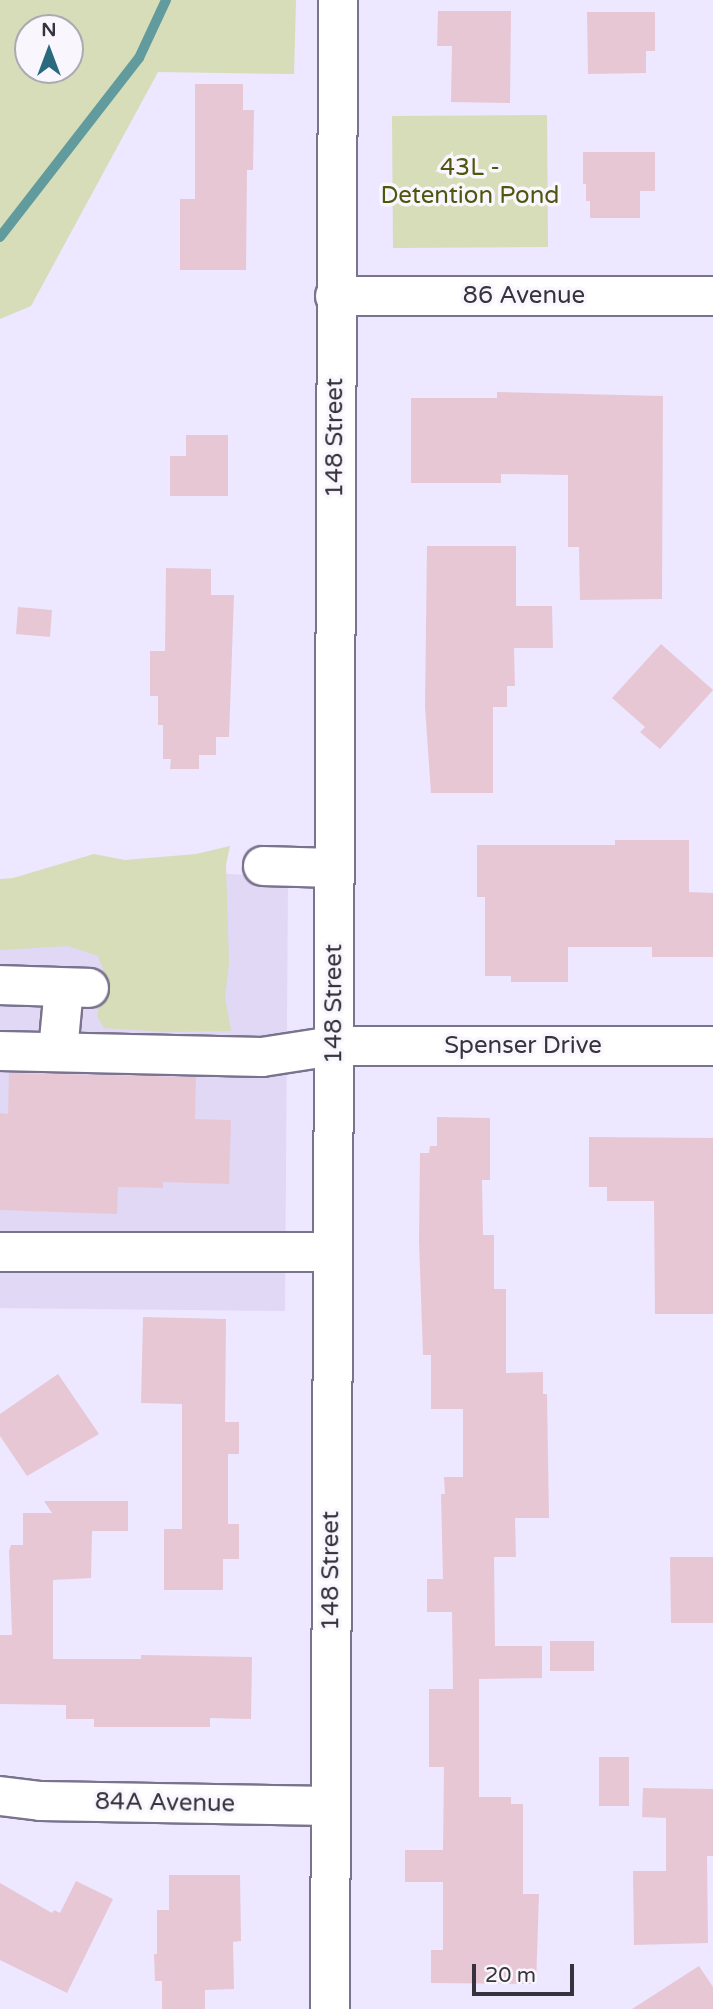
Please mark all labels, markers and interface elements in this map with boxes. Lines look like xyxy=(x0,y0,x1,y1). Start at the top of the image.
north arrow xyxy=(14,14,84,84)
text: N xyxy=(41,19,57,41)
park label: 43L - Detention Pond xyxy=(381,154,559,210)
street label: 86 Avenue xyxy=(463,282,585,310)
street label: 148 Street xyxy=(321,378,349,498)
street label: 148 Street xyxy=(320,944,348,1064)
street label: Spenser Drive xyxy=(444,1032,602,1060)
street label: 148 Street xyxy=(317,1511,345,1631)
street label: 84A Avenue xyxy=(95,1787,235,1819)
scale bar xyxy=(475,1950,576,1994)
text: 20 m xyxy=(485,1963,536,1988)

